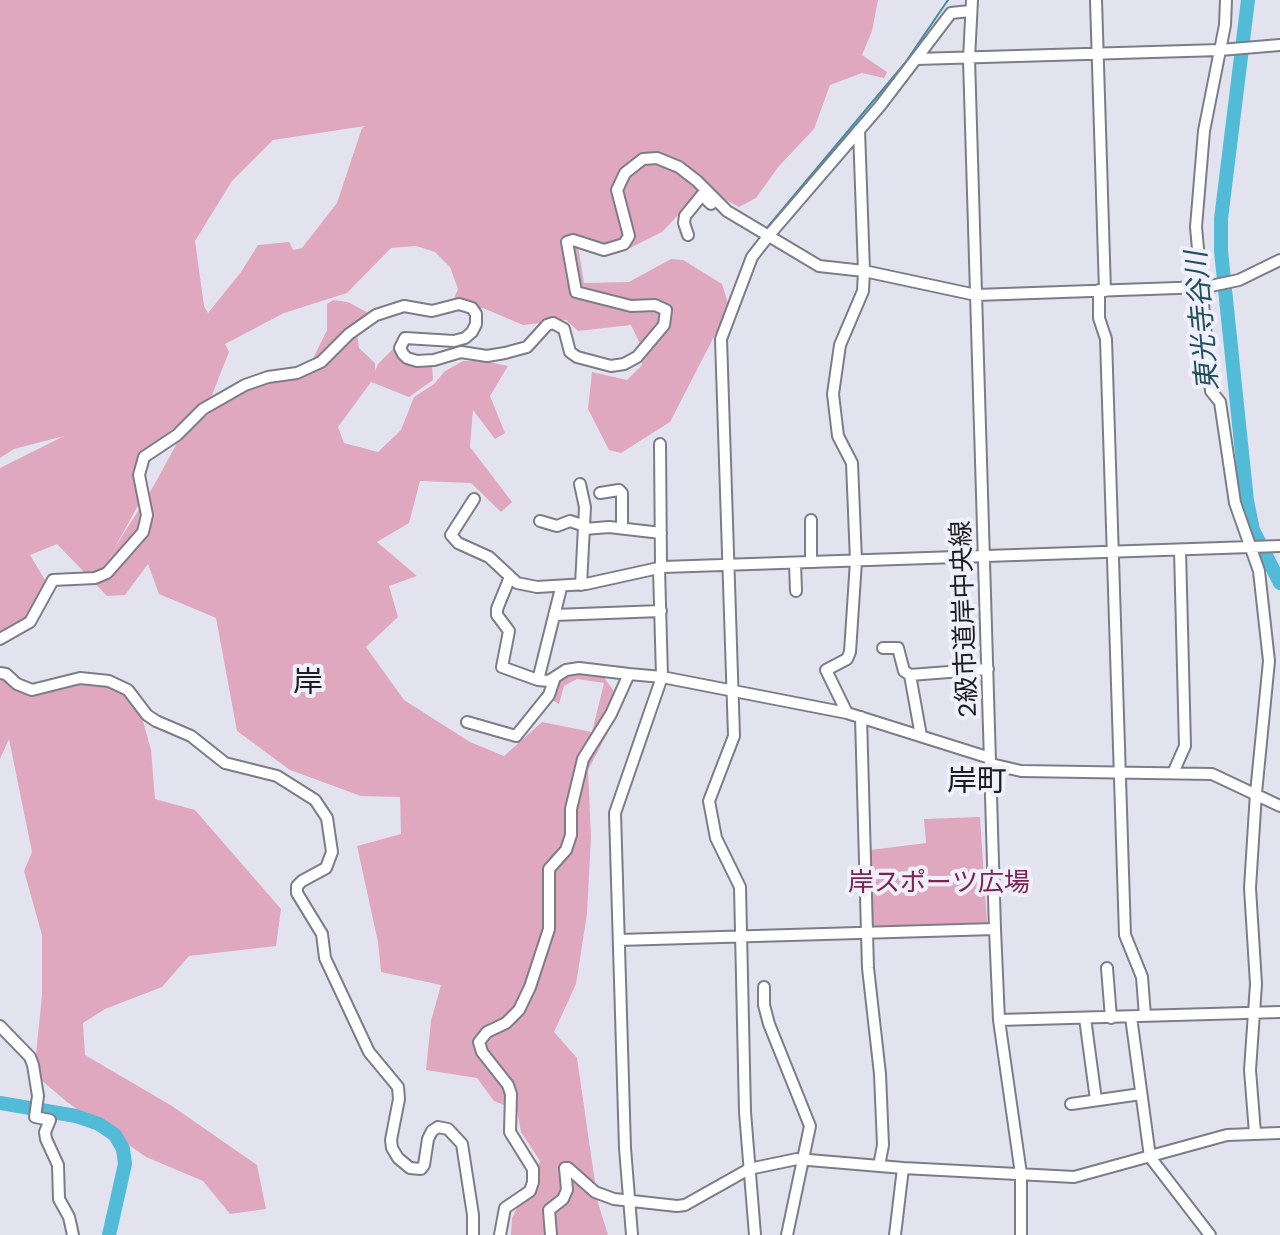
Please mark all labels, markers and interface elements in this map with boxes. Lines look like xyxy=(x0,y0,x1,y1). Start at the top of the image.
water label: 東光寺谷川 xyxy=(1180,250,1226,392)
street label: 2級市道岸中央線 xyxy=(946,520,984,718)
district label: 岸 xyxy=(293,665,323,701)
district label: 岸町 xyxy=(947,764,1007,800)
park label: 岸スポーツ広場 xyxy=(848,867,1030,899)

